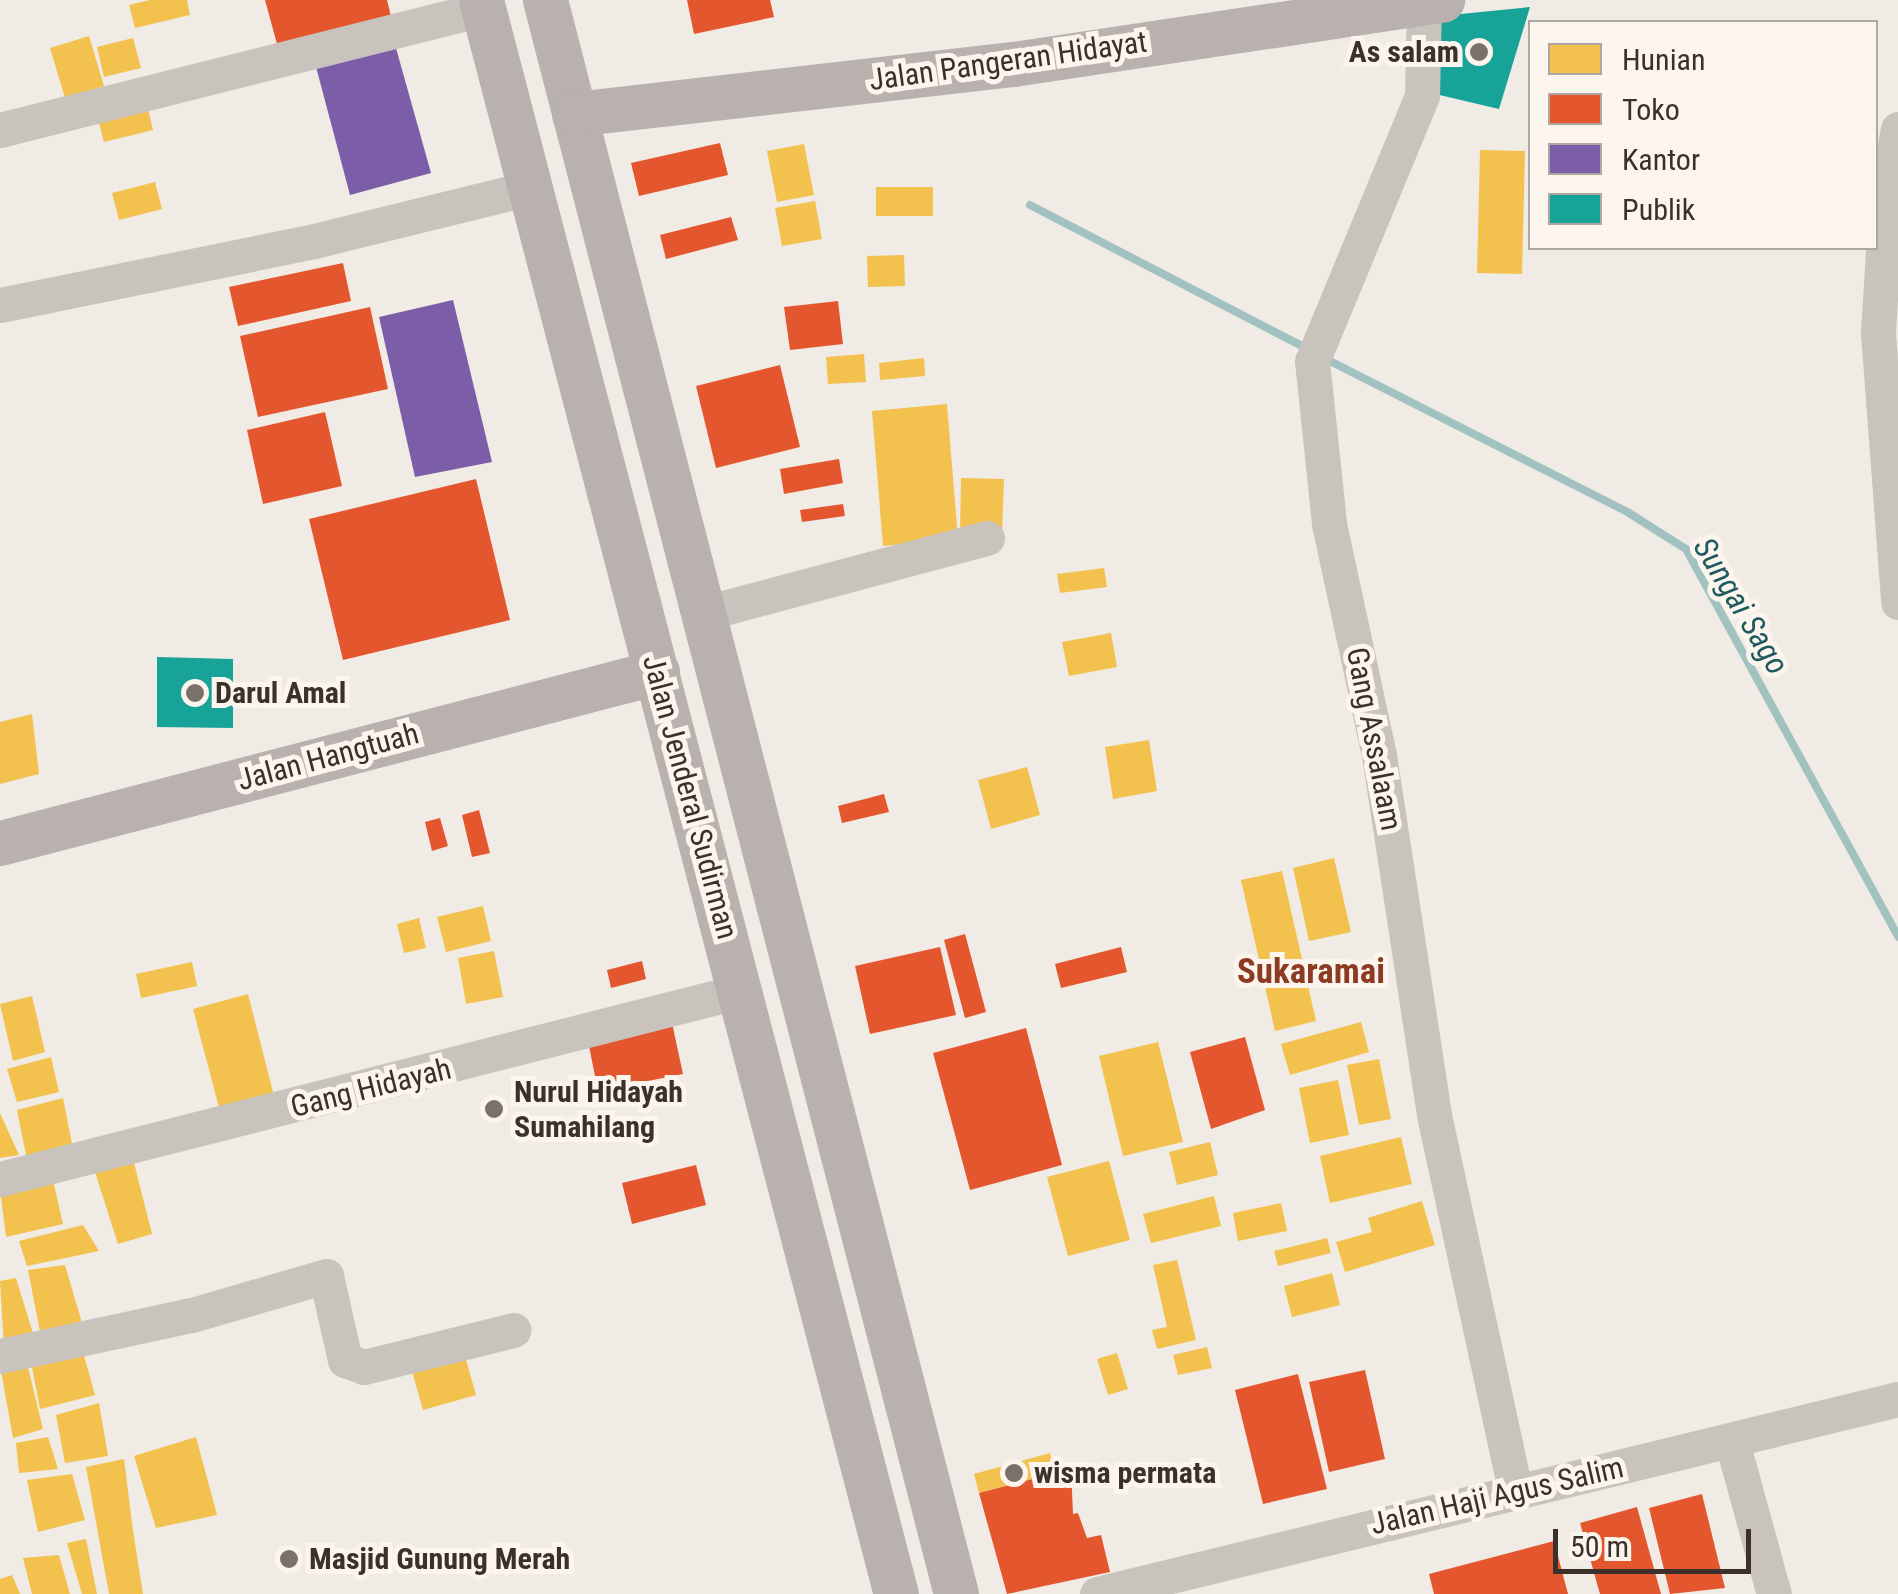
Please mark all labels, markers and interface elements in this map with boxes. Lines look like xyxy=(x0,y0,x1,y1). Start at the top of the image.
legend xyxy=(1528,20,1878,250)
street label: Jalan Pangeran Hidayat xyxy=(867,24,1149,98)
place label: As salam xyxy=(1349,34,1459,70)
marker: As salam xyxy=(1468,41,1490,63)
text: Hunian xyxy=(1622,42,1705,77)
text: Toko xyxy=(1622,92,1680,127)
text: Kantor xyxy=(1622,142,1700,177)
text: Publik xyxy=(1622,192,1695,227)
water label: Sungai Sago xyxy=(1685,531,1797,681)
street label: Gang Assalaam xyxy=(1339,644,1409,834)
street label: Jalan Jenderal Sudirman xyxy=(635,651,745,943)
place label: Darul Amal xyxy=(215,675,346,711)
marker: Darul Amal xyxy=(184,682,206,704)
street label: Jalan Hangtuah xyxy=(233,716,423,798)
district label: Sukaramai xyxy=(1237,951,1385,993)
street label: Gang Hidayah xyxy=(287,1051,455,1125)
place label: Nurul Hidayah Sumahilang xyxy=(514,1074,683,1144)
marker: Nurul Hidayah Sumahilang xyxy=(483,1098,505,1120)
street label: Jalan Haji Agus Salim xyxy=(1367,1449,1627,1543)
place label: wisma permata xyxy=(1034,1455,1216,1491)
marker: wisma permata xyxy=(1003,1462,1025,1484)
scale bar xyxy=(1558,1509,1756,1571)
text: 50 m xyxy=(1570,1529,1629,1564)
place label: Masjid Gunung Merah xyxy=(309,1541,570,1577)
marker: Masjid Gunung Merah xyxy=(278,1548,300,1570)

